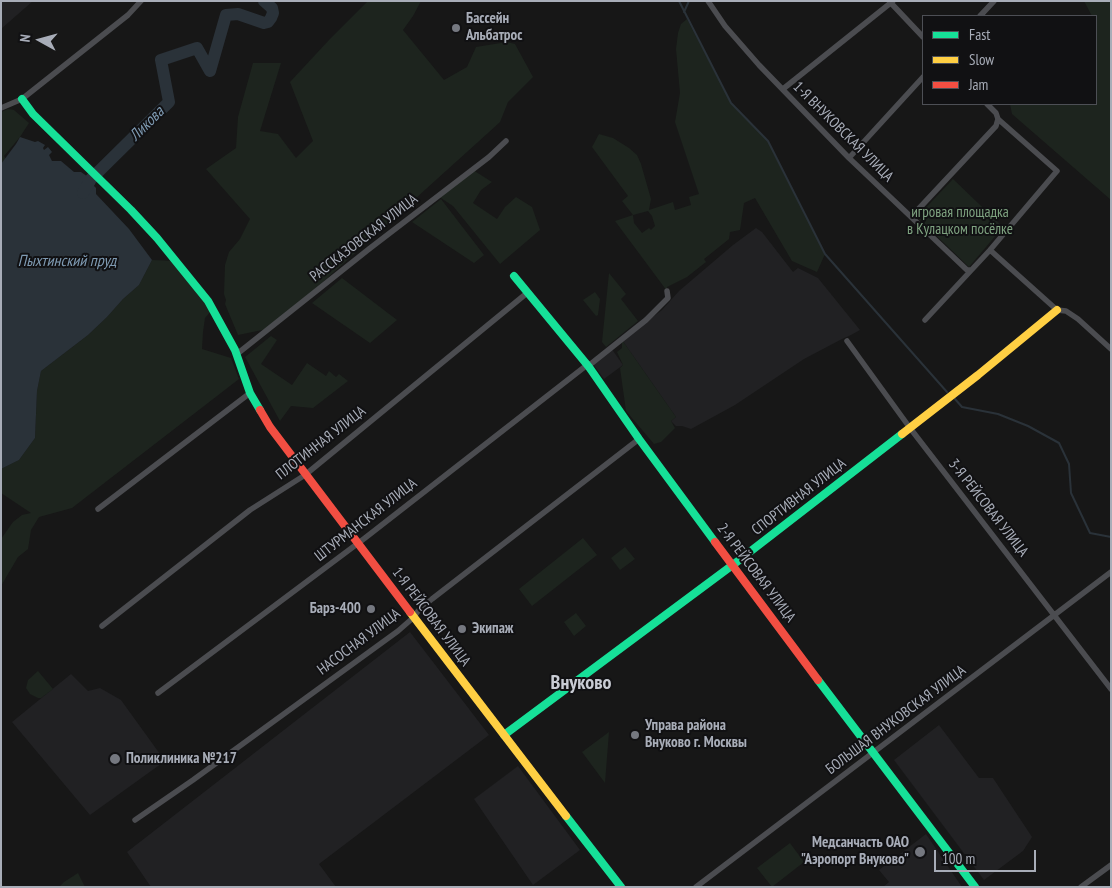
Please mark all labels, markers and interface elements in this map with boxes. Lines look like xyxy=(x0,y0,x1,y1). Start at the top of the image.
place label: Бассейн Альбатрос xyxy=(466,10,522,45)
north arrow xyxy=(15,15,65,65)
legend xyxy=(922,15,1097,105)
marker: Бассейн Альбатрос xyxy=(450,22,462,34)
text: Fast xyxy=(969,25,990,44)
text: N xyxy=(16,33,35,43)
text: Slow xyxy=(969,50,994,69)
text: Jam xyxy=(969,75,988,94)
street label: 1-Я ВНУКОВСКАЯ УЛИЦА xyxy=(789,78,897,186)
water label: Ликова xyxy=(126,103,168,145)
street label: РАССКАЗОВСКАЯ УЛИЦА xyxy=(307,190,421,286)
park label: игровая площадка в Кулацком посёлке xyxy=(907,204,1013,239)
water label: Пыхтинский пруд xyxy=(18,251,116,271)
street label: ПЛОТИННАЯ УЛИЦА xyxy=(273,402,369,484)
street label: СПОРТИВНАЯ УЛИЦА xyxy=(748,455,850,539)
street label: 3-Я РЕЙСОВАЯ УЛИЦА xyxy=(944,455,1032,561)
street label: ШТУРМАНСКАЯ УЛИЦА xyxy=(311,475,421,565)
street label: 2-Я РЕЙСОВАЯ УЛИЦА xyxy=(713,520,799,626)
street label: 1-Я РЕЙСОВАЯ УЛИЦА xyxy=(388,564,474,670)
place label: Барз-400 xyxy=(310,600,361,618)
marker: Барз-400 xyxy=(365,603,377,615)
street label: НАСОСНАЯ УЛИЦА xyxy=(314,605,404,679)
place label: Экипаж xyxy=(472,620,514,638)
marker: Экипаж xyxy=(456,623,468,635)
street label: БОЛЬШАЯ ВНУКОВСКАЯ УЛИЦА xyxy=(823,662,969,778)
district label: Внуково xyxy=(551,671,611,695)
place label: Управа района Внуково г. Москвы xyxy=(645,717,747,752)
marker: Управа района Внуково г. Москвы xyxy=(629,729,641,741)
place label: Поликлиника №217 xyxy=(126,750,237,768)
marker: Поликлиника №217 xyxy=(108,752,122,766)
place label: Медсанчасть ОАО "Аэропорт Внуково" xyxy=(801,834,909,869)
scale bar xyxy=(937,840,1040,872)
marker: Медсанчасть ОАО "Аэропорт Внуково" xyxy=(913,845,927,859)
text: 100 m xyxy=(942,849,975,868)

